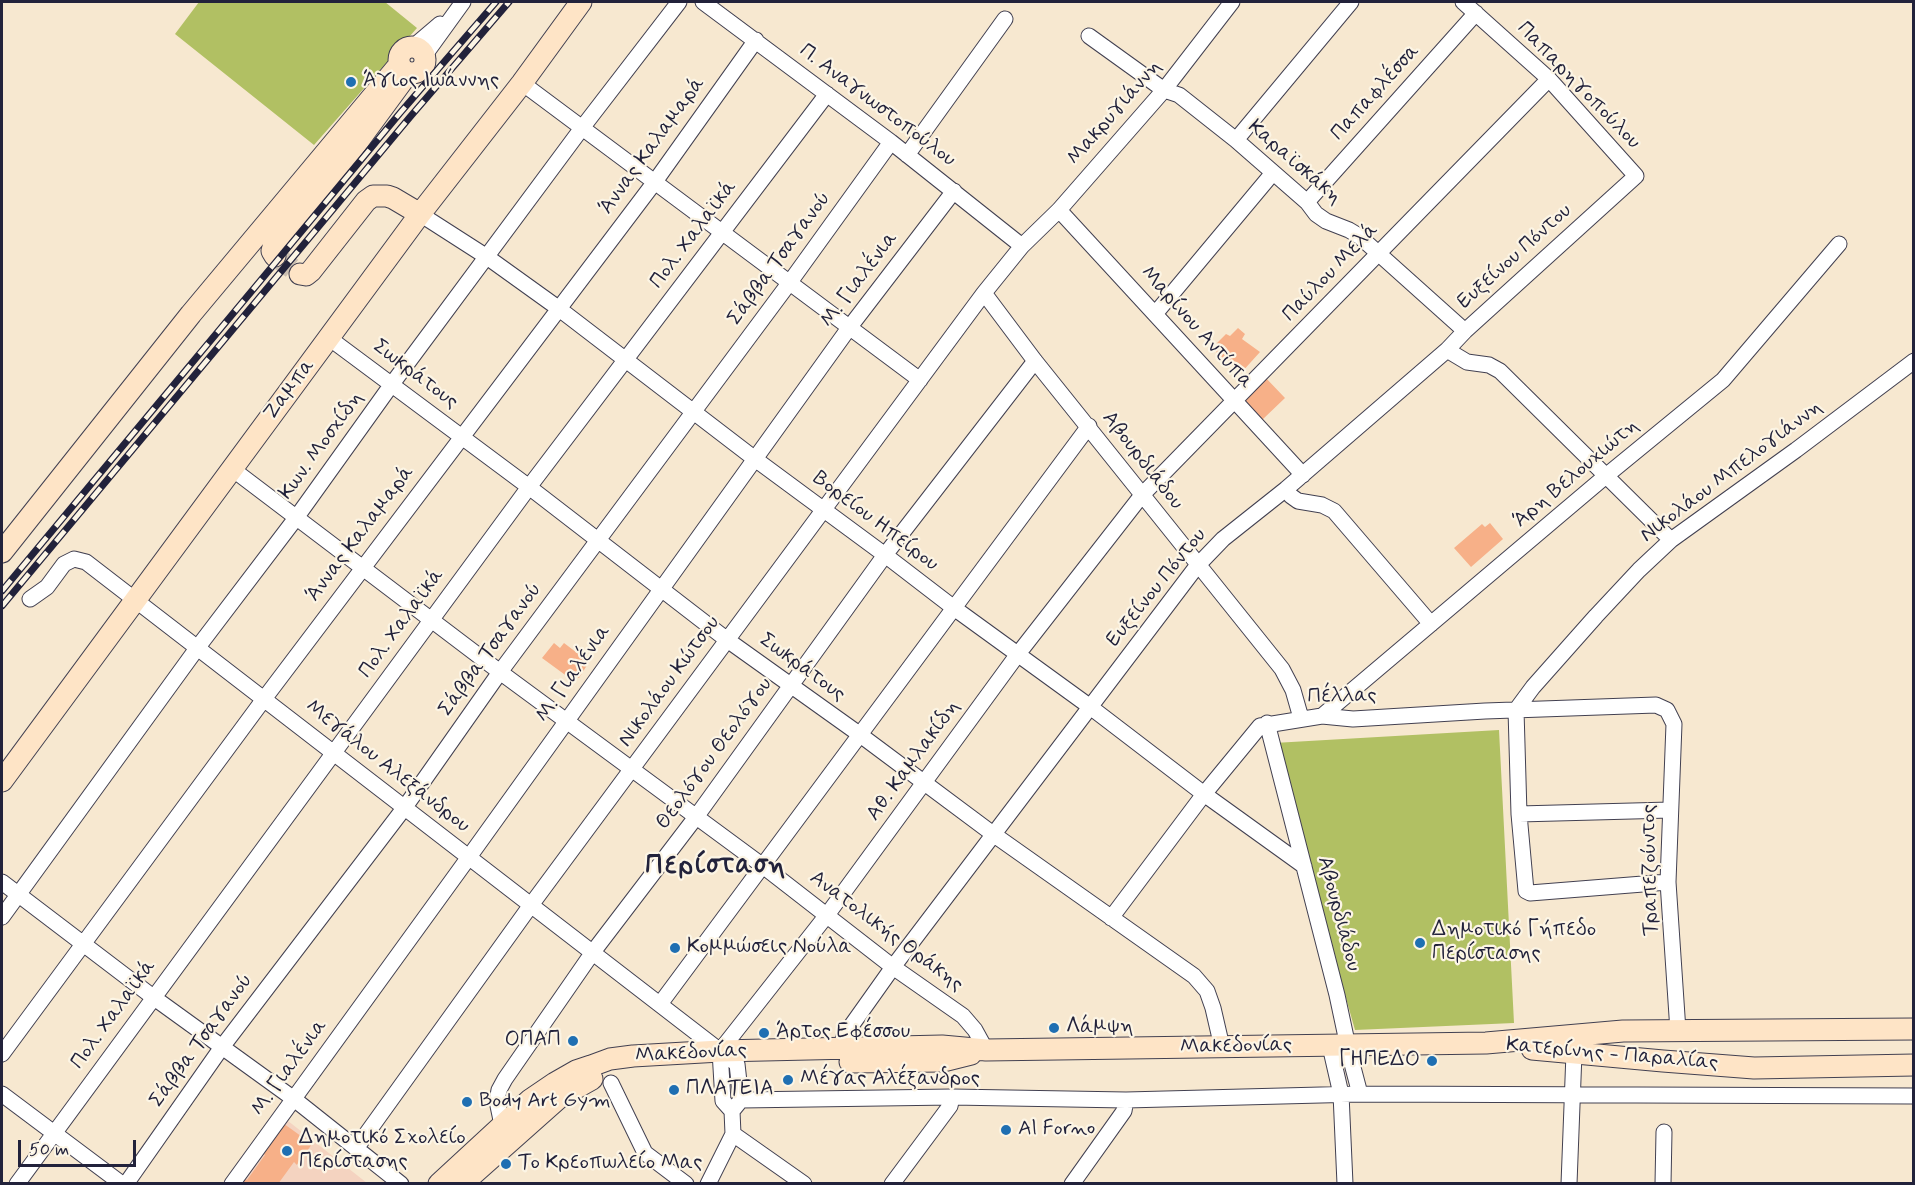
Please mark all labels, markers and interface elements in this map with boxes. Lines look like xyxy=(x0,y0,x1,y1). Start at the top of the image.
street label: Παπαρηγοπούλου xyxy=(1511,17,1645,155)
street label: Π. Αναγνωστοπούλου xyxy=(794,39,960,173)
street label: Παπαφλέσσα xyxy=(1326,40,1426,146)
street label: Μακρυγιάννη xyxy=(1062,55,1168,171)
place label: Άγιος Ιωάννης xyxy=(363,69,499,95)
street label: Άννας Καλαμαρά xyxy=(595,72,711,220)
marker: Άγιος Ιωάννης xyxy=(344,75,358,89)
street label: Καραϊσκάκη xyxy=(1242,115,1346,211)
street label: Πολ. Χαλαϊκά xyxy=(645,176,743,294)
street label: Σάββα Τσαγανού xyxy=(723,187,837,331)
street label: Ευξείνου Πόντου xyxy=(1453,199,1577,315)
street label: Παύλου Μελά xyxy=(1278,218,1384,328)
street label: Μ. Γιαλένια xyxy=(816,227,904,333)
street label: Μαρίνου Αντύπα xyxy=(1134,261,1258,395)
street label: Σωκράτους xyxy=(367,335,463,415)
street label: Ζαμπα xyxy=(259,354,321,426)
street label: Κων. Μοσχίδη xyxy=(274,387,370,505)
street label: Νικολάου Μπελογιάννη xyxy=(1636,395,1828,549)
street label: Αβουρδιάδου xyxy=(1096,407,1188,515)
street label: Άρη Βελουχιώτη xyxy=(1509,414,1645,534)
street label: Άννας Καλαμαρά xyxy=(302,461,420,607)
street label: Βορείου Ηπείρου xyxy=(807,466,943,578)
street label: Ευξείνου Πόντου xyxy=(1101,524,1213,652)
street label: Πολ. Χαλαϊκά xyxy=(354,564,450,684)
street label: Σάββα Τσαγανού xyxy=(434,578,548,722)
street label: Νικολάου Κώτσου xyxy=(614,611,726,753)
street label: Μ. Γιαλένια xyxy=(531,620,617,728)
street label: Σωκράτους xyxy=(754,628,850,708)
street label: Θεολόγου Θεολόγου xyxy=(651,673,779,835)
street label: Πέλλας xyxy=(1307,684,1377,710)
street label: Μεγάλου Αλεξάνδρου xyxy=(300,695,474,839)
street label: Αθ. Καμλακίδη xyxy=(862,696,966,826)
street label: Τραπεζούντος xyxy=(1637,804,1665,936)
district label: Περίσταση xyxy=(645,851,787,883)
street label: Αβουρδιάδου xyxy=(1311,854,1365,974)
street label: Ανατολικής Θράκης xyxy=(804,866,968,998)
place label: Δημοτικό Γήπεδο Περίστασης xyxy=(1432,918,1596,968)
place label: Κομμώσεις Νούλα xyxy=(687,935,852,961)
marker: Δημοτικό Γήπεδο Περίστασης xyxy=(1413,936,1427,950)
marker: Κομμώσεις Νούλα xyxy=(668,941,682,955)
street label: Πολ. Χαλαϊκά xyxy=(66,955,162,1075)
street label: Σάββα Τσαγανού xyxy=(145,969,259,1113)
street label: Μ. Γιαλένια xyxy=(246,1015,334,1121)
place label: Λάμψη xyxy=(1066,1015,1133,1041)
place label: Άρτος Εφέσσου xyxy=(776,1020,910,1046)
marker: Λάμψη xyxy=(1047,1021,1061,1035)
marker: Άρτος Εφέσσου xyxy=(757,1026,771,1040)
place label: ΟΠΑΠ xyxy=(505,1028,561,1054)
street label: Μακεδονίας xyxy=(1180,1033,1292,1061)
street label: Κατερίνης - Παραλίας xyxy=(1505,1033,1719,1077)
marker: ΟΠΑΠ xyxy=(566,1034,580,1048)
street label: Μακεδονίας xyxy=(634,1038,748,1070)
place label: ΓΗΠΕΔΟ xyxy=(1338,1048,1420,1074)
marker: ΓΗΠΕΔΟ xyxy=(1425,1054,1439,1068)
place label: Μέγας Αλέξανδρος xyxy=(800,1067,980,1093)
marker: Μέγας Αλέξανδρος xyxy=(781,1073,795,1087)
place label: ΠΛΑΤΕΙΑ xyxy=(686,1077,774,1103)
marker: ΠΛΑΤΕΙΑ xyxy=(667,1083,681,1097)
place label: Body Art Gym xyxy=(479,1089,611,1115)
marker: Body Art Gym xyxy=(460,1095,474,1109)
place label: Al Forno xyxy=(1018,1117,1095,1143)
marker: Al Forno xyxy=(999,1123,1013,1137)
place label: Δημοτικό Σχολείο Περίστασης xyxy=(299,1126,466,1176)
scale bar xyxy=(21,1128,140,1166)
text: 50 m xyxy=(29,1138,69,1162)
marker: Δημοτικό Σχολείο Περίστασης xyxy=(280,1144,294,1158)
place label: Το Κρεοπωλείο Μας xyxy=(518,1151,702,1177)
marker: Το Κρεοπωλείο Μας xyxy=(499,1157,513,1171)

